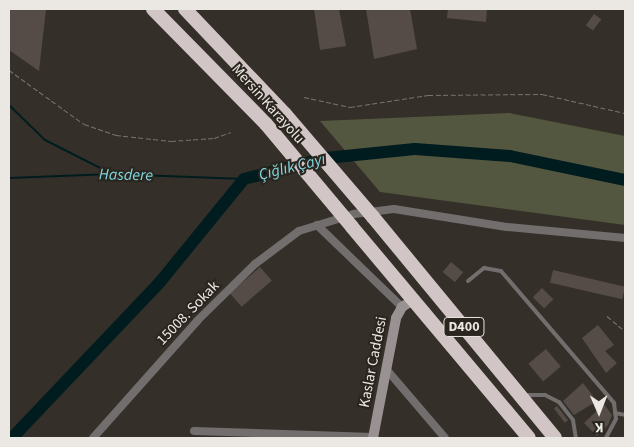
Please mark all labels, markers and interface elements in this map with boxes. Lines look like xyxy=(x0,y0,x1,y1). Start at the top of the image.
street label: Mersin Karayolu xyxy=(228,61,308,147)
water label: Çığlık Çayı xyxy=(257,149,327,185)
water label: Hasdere xyxy=(99,165,153,185)
street label: 15008. Sokak xyxy=(153,277,223,349)
street label: Kaslar Caddesi xyxy=(355,315,391,409)
road number: D400 xyxy=(443,316,485,338)
north arrow xyxy=(574,387,624,437)
text: K xyxy=(595,417,604,437)

